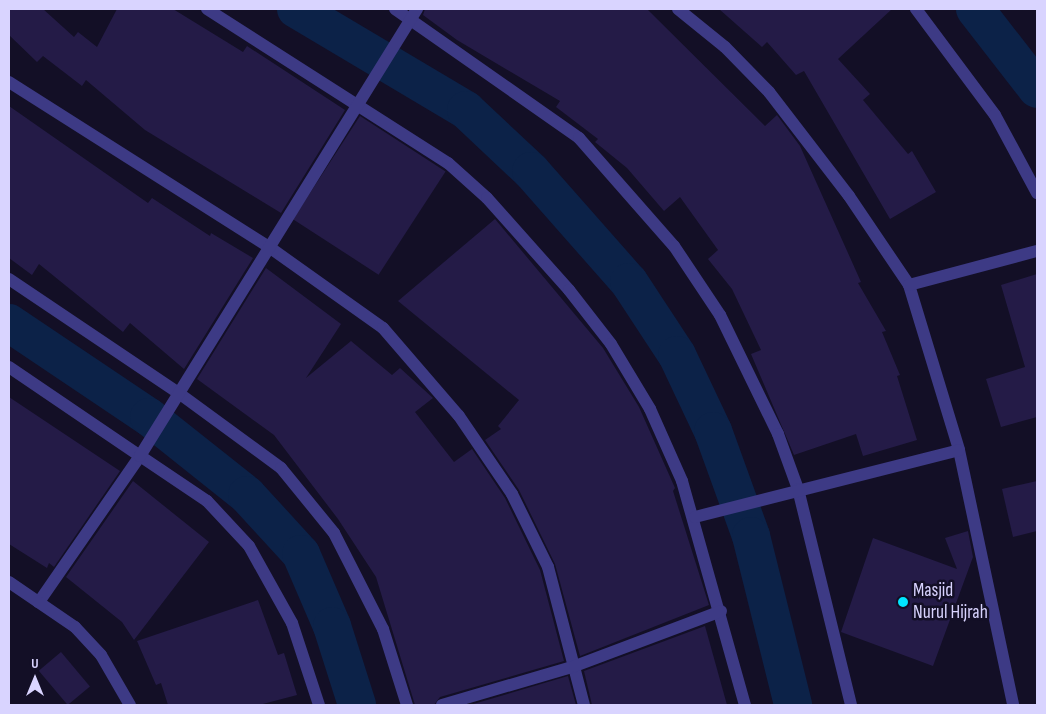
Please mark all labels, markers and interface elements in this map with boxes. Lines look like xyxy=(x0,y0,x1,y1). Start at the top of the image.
place label: Masjid Nurul Hijrah xyxy=(913,580,988,624)
marker: Masjid Nurul Hijrah xyxy=(897,596,909,608)
north arrow xyxy=(10,654,60,704)
text: U xyxy=(31,655,39,672)

